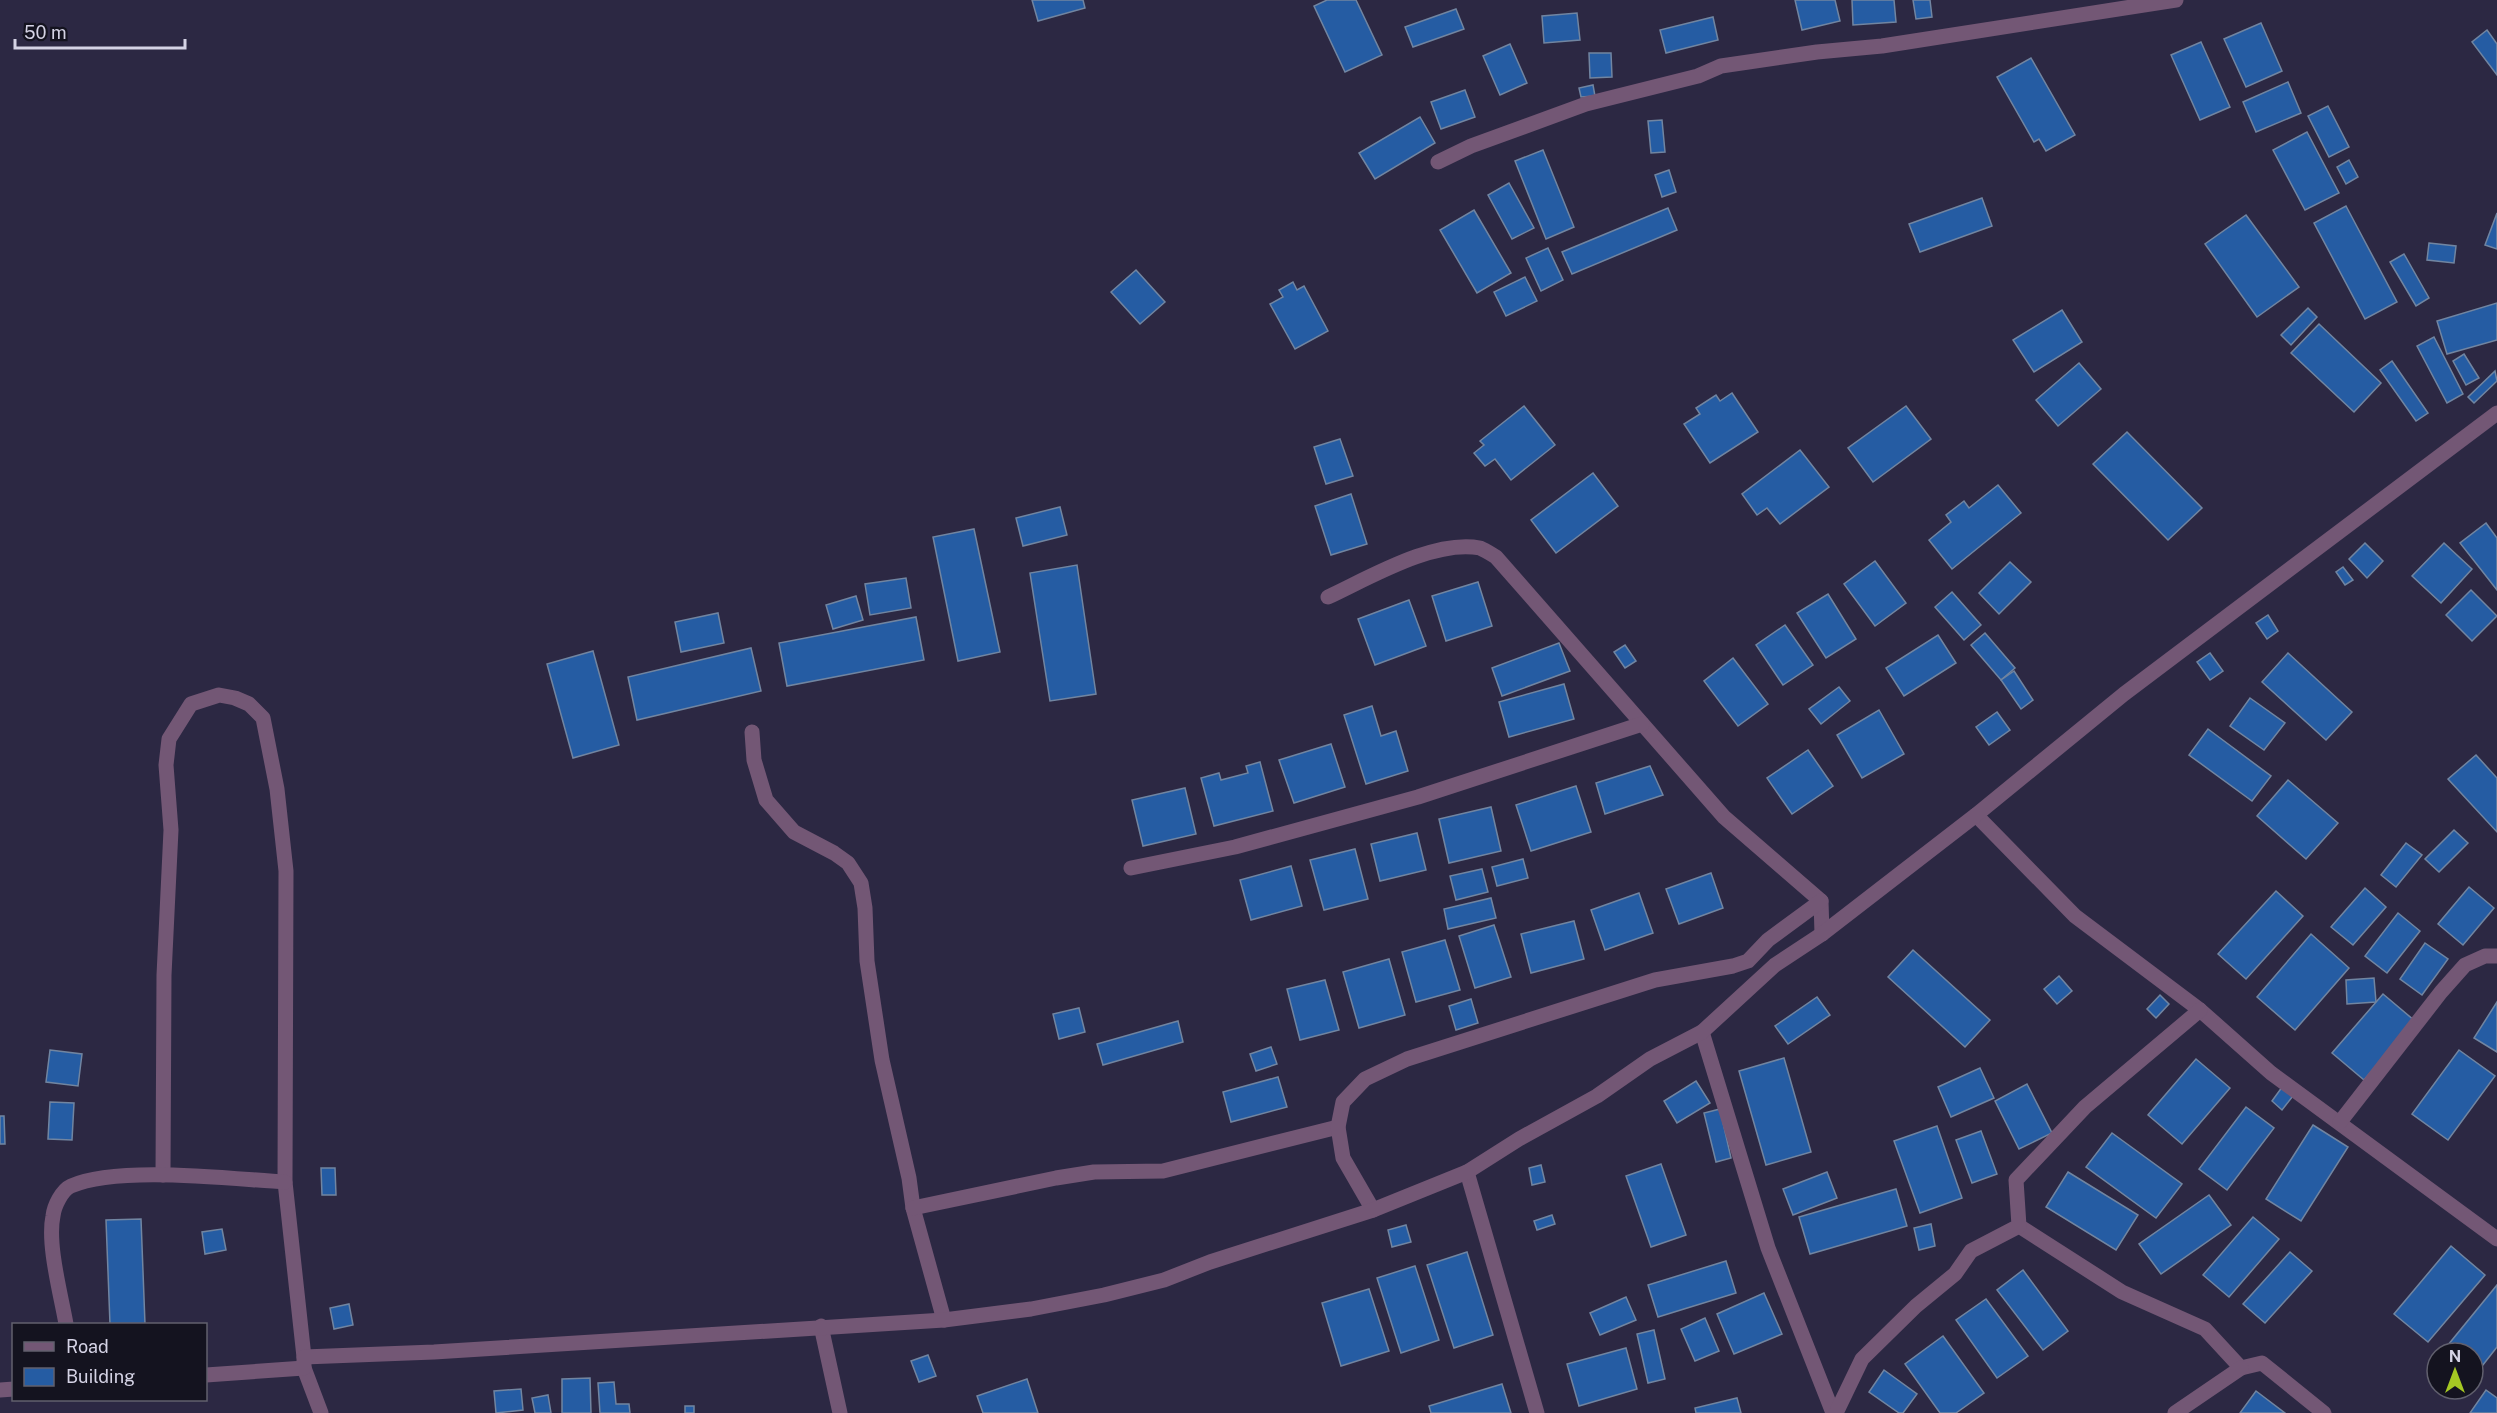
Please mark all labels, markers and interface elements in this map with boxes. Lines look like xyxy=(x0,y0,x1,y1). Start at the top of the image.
scale bar xyxy=(15,12,184,50)
text: 50 m xyxy=(24,22,67,43)
legend xyxy=(12,1323,207,1401)
text: Road xyxy=(66,1336,109,1357)
north arrow xyxy=(2425,1341,2485,1401)
text: N xyxy=(2449,1347,2461,1366)
text: Building xyxy=(66,1366,135,1387)

